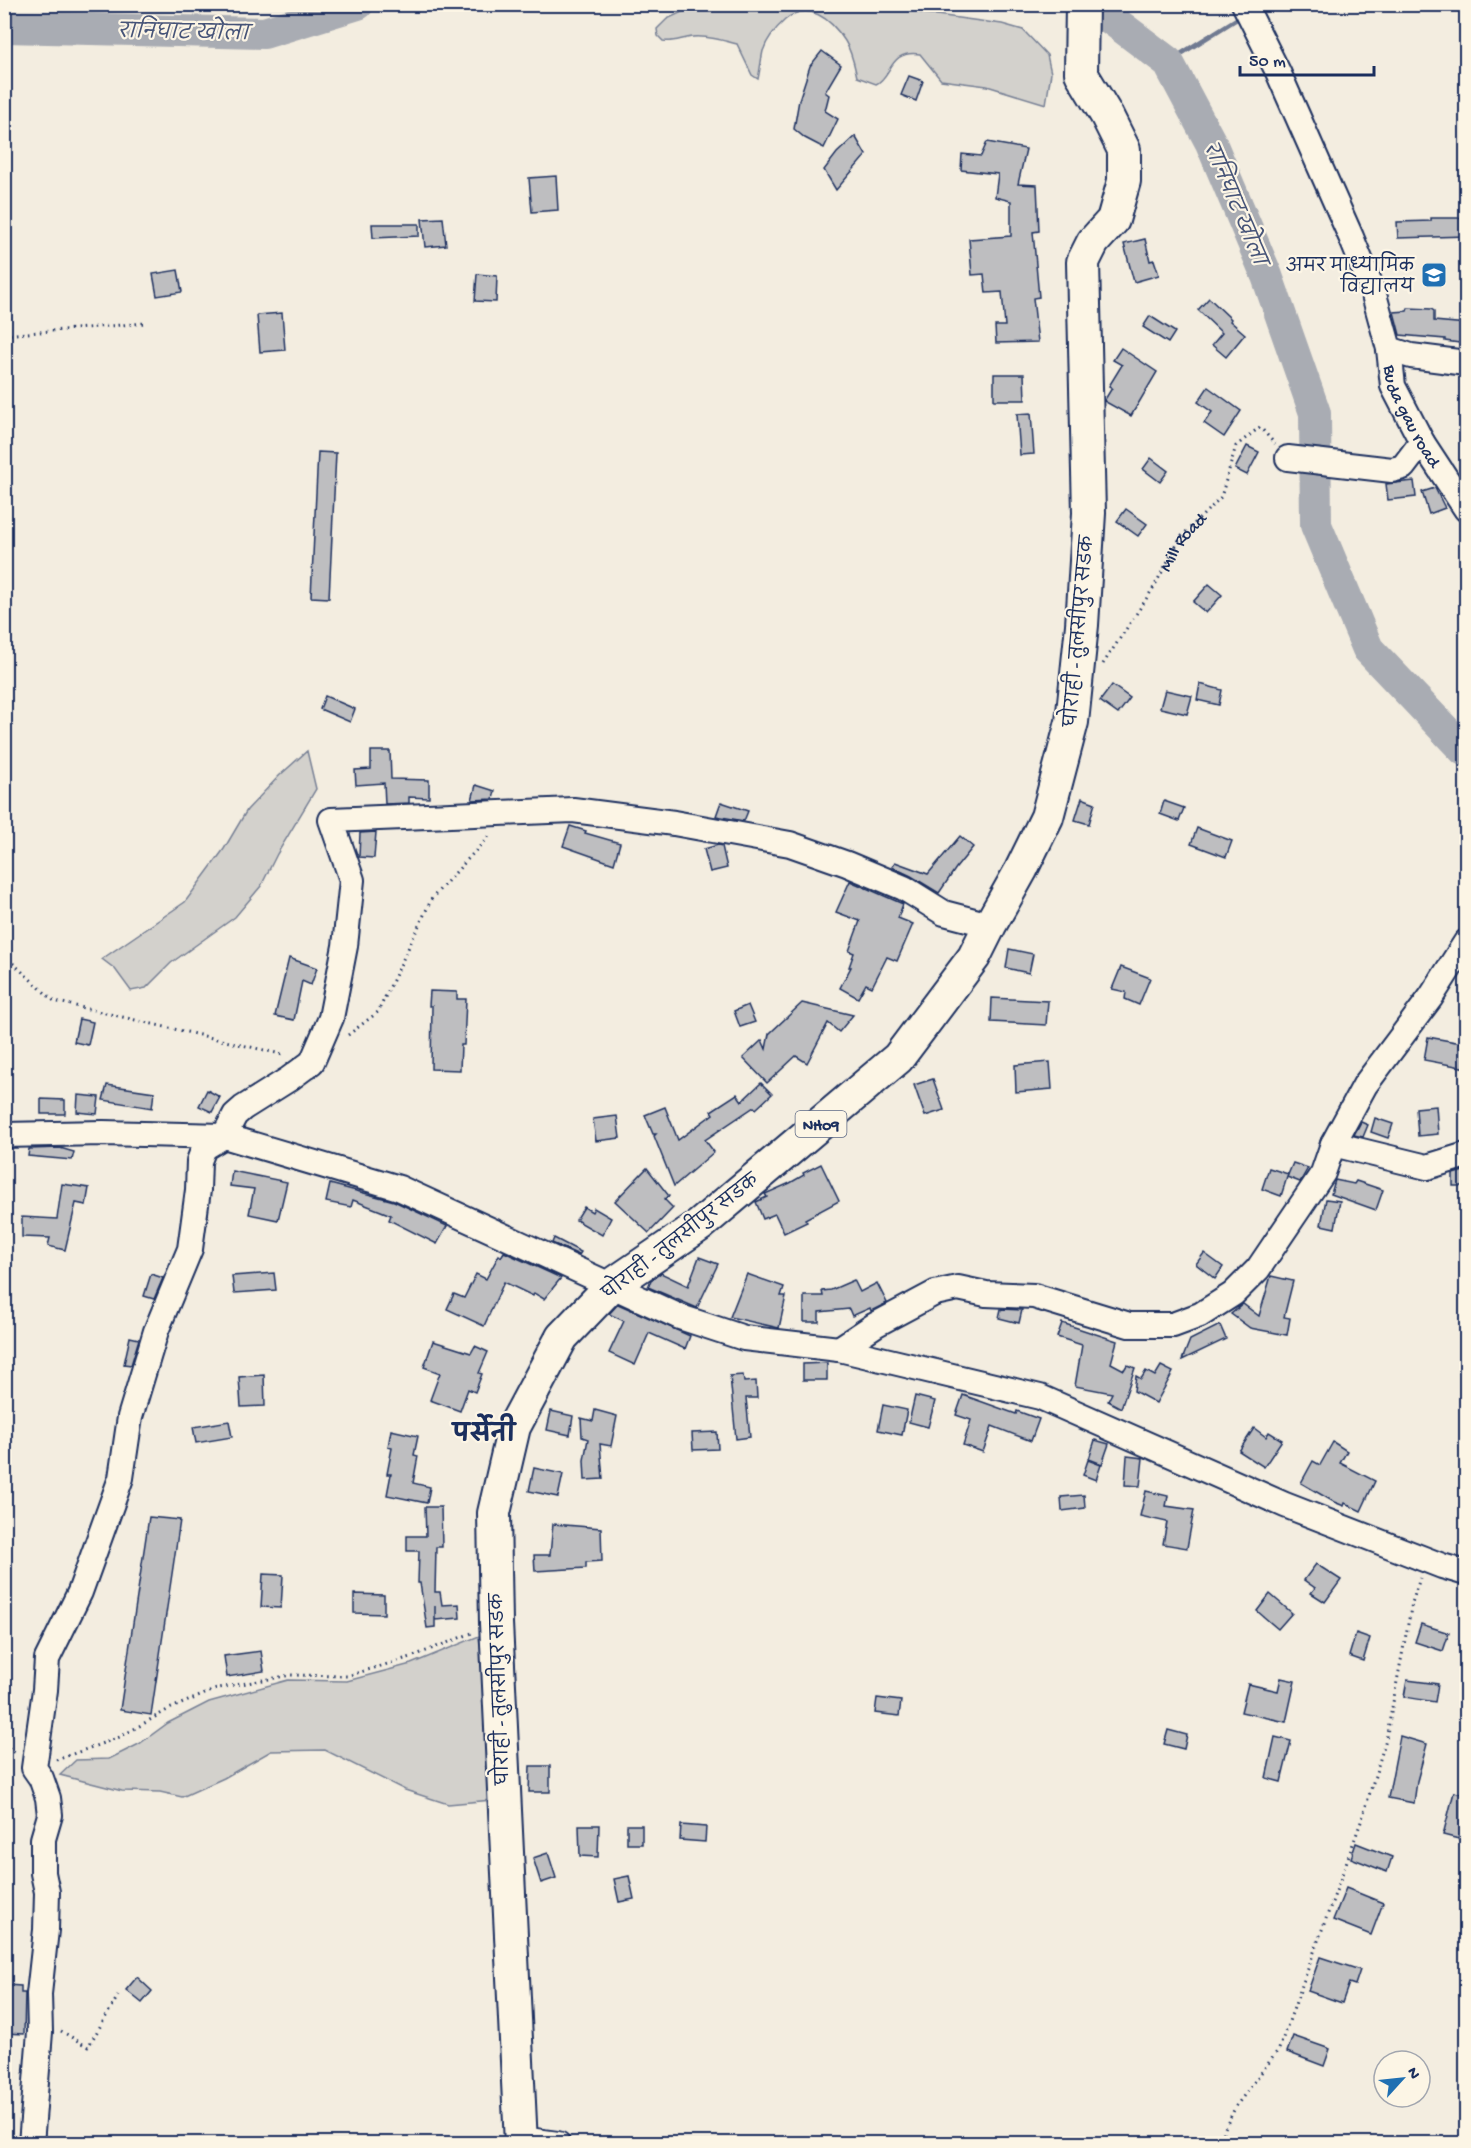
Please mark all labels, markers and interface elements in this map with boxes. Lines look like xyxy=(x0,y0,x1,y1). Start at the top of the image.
water label: रानिघाट खोला xyxy=(117,14,254,47)
scale bar xyxy=(1240,39,1374,77)
text: 50 m xyxy=(1249,52,1286,73)
water label: रानिघाट खोला xyxy=(1197,136,1278,274)
place label: अमर माध्यामिक विद्यालय xyxy=(1285,251,1416,299)
school or university icon: अमर माध्यामिक विद्यालय xyxy=(1419,260,1449,290)
street label: Buda gau road xyxy=(1378,363,1445,473)
street label: Mill Road xyxy=(1156,509,1213,576)
street label: घोराही - तुलसीपुर सडक xyxy=(1054,533,1100,729)
road number: NH09 xyxy=(796,1111,846,1137)
street label: घोराही - तुलसीपुर सडक xyxy=(594,1163,765,1307)
district label: पर्सेनी xyxy=(451,1413,518,1451)
street label: घोराही - तुलसीपुर सडक xyxy=(480,1591,516,1786)
north arrow xyxy=(1372,2049,1432,2109)
text: N xyxy=(1401,2065,1423,2083)

